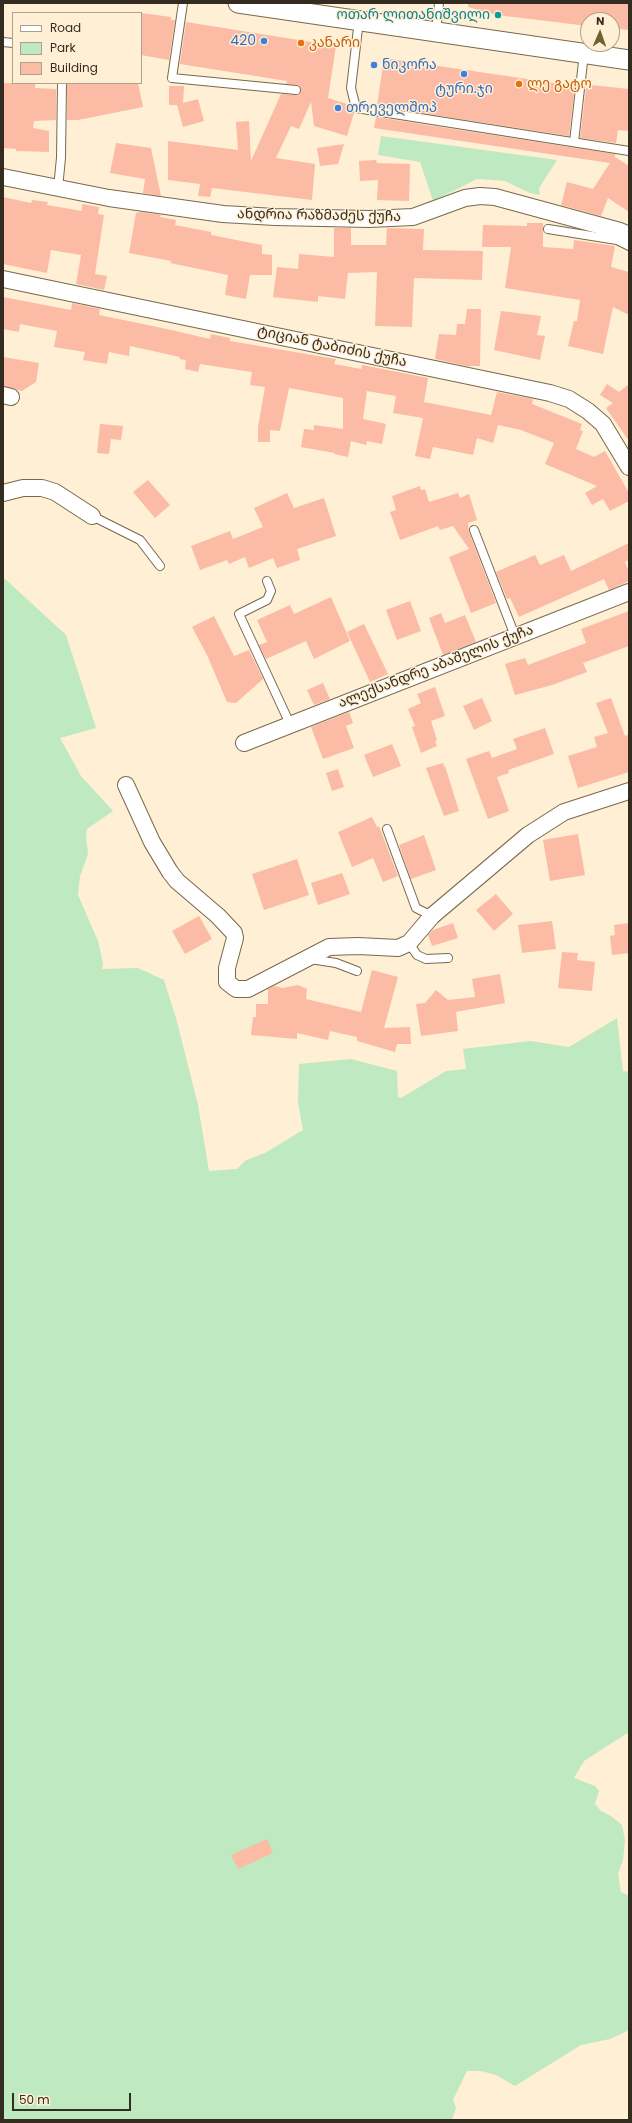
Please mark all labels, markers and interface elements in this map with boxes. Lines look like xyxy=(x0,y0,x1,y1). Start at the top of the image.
place label: ოთარ ლითანიშვილი xyxy=(336,7,490,23)
marker: ოთარ ლითანიშვილი xyxy=(493,10,503,20)
legend xyxy=(12,12,142,84)
north arrow xyxy=(580,12,620,52)
text: N xyxy=(596,13,605,29)
text: Road xyxy=(50,19,81,36)
place label: 420 xyxy=(230,33,256,49)
place label: კანარი xyxy=(309,35,360,51)
marker: 420 xyxy=(259,36,269,46)
marker: კანარი xyxy=(296,38,306,48)
text: Park xyxy=(50,39,76,56)
place label: ნიკორა xyxy=(382,57,437,73)
text: Building xyxy=(50,59,98,76)
marker: ნიკორა xyxy=(369,60,379,70)
marker: ტური.ჯი xyxy=(459,69,469,79)
place label: ლე გატო xyxy=(527,76,592,92)
marker: ლე გატო xyxy=(514,79,524,89)
place label: ტური.ჯი xyxy=(435,81,493,97)
place label: თრეველშოპ xyxy=(346,100,437,116)
marker: თრეველშოპ xyxy=(333,103,343,113)
street label: ანდრია რაზმაძეს ქუჩა xyxy=(237,206,401,226)
street label: ტიციან ტაბიძის ქუჩა xyxy=(256,323,408,371)
street label: ალექსანდრე აბაშელის ქუჩა xyxy=(336,622,536,712)
scale bar xyxy=(14,2085,133,2111)
text: 50 m xyxy=(19,2091,50,2108)

